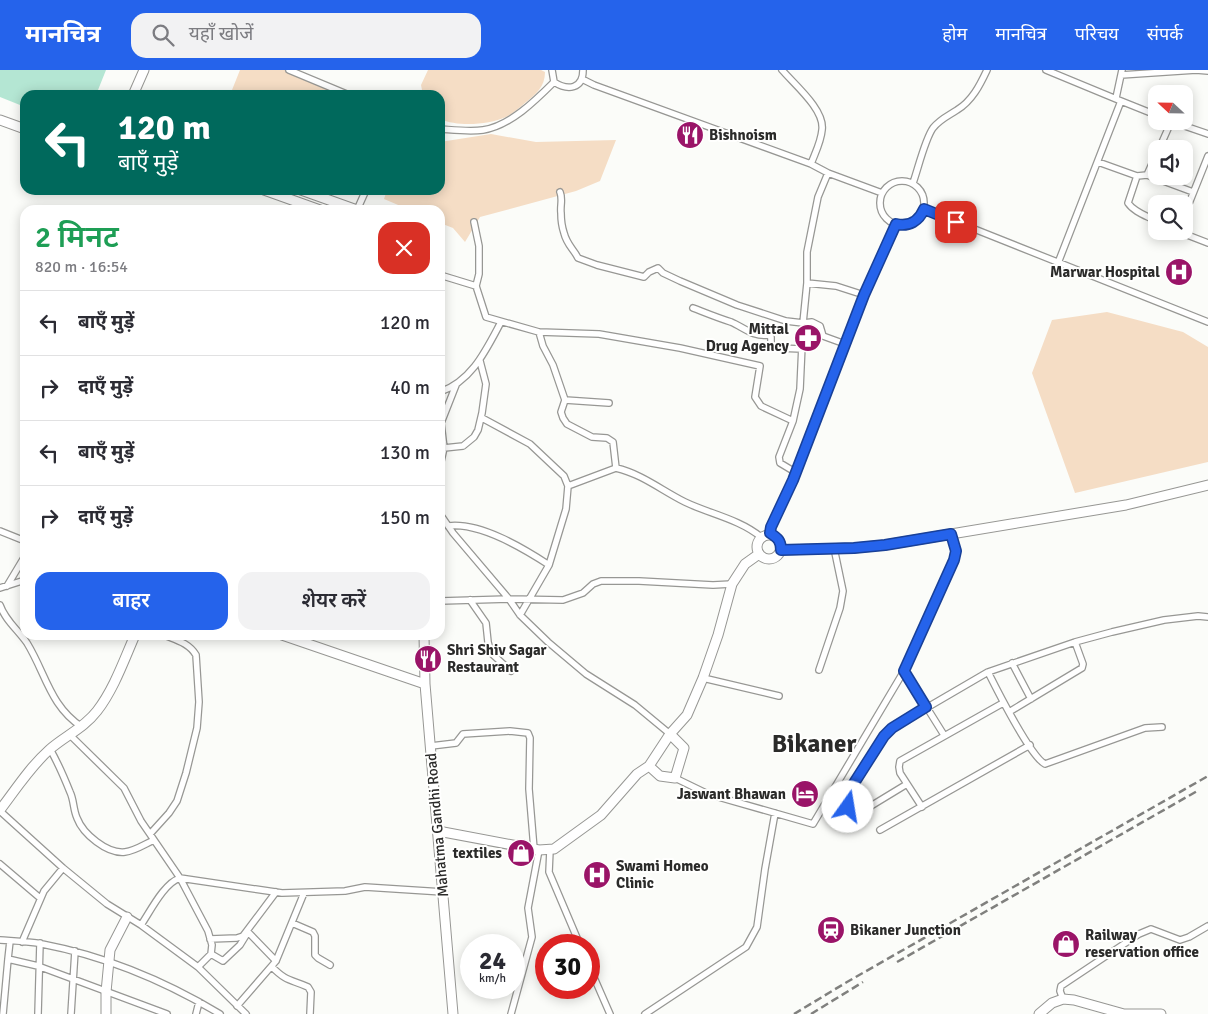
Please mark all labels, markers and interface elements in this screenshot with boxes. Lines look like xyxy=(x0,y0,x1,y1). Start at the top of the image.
search box xyxy=(131,13,481,58)
text: मानचित्र xyxy=(25,19,101,49)
icon: search xyxy=(149,21,177,49)
text: यहाँ खोजें xyxy=(189,22,253,46)
text: होम xyxy=(942,23,967,45)
text: मानचित्र xyxy=(995,23,1047,45)
text: परिचय xyxy=(1075,23,1119,45)
text: संपर्क xyxy=(1147,23,1183,45)
north arrow xyxy=(1148,85,1192,130)
map controls xyxy=(1148,85,1193,240)
text: 120 m xyxy=(118,106,211,149)
icon: left xyxy=(35,110,100,175)
restaurant icon: Bishnoism xyxy=(675,120,705,150)
place label: Bishnoism xyxy=(709,126,777,144)
button: sound xyxy=(1148,140,1193,185)
text: बाएँ मुड़ें xyxy=(118,149,178,176)
button: search xyxy=(1148,195,1193,240)
pin xyxy=(935,201,977,243)
icon: arrive xyxy=(942,208,970,236)
text: 2 मिनट xyxy=(35,219,119,256)
button: close xyxy=(378,222,430,274)
text: 820 m · 16:54 xyxy=(35,257,128,277)
hospital icon: Marwar Hospital xyxy=(1164,257,1194,287)
place label: Marwar Hospital xyxy=(1050,263,1160,281)
icon: left xyxy=(35,309,63,337)
text: बाएँ मुड़ें xyxy=(78,310,134,334)
text: 120 m xyxy=(380,311,430,335)
place label: Mittal Drug Agency xyxy=(706,320,790,355)
pharmacy icon: Mittal Drug Agency xyxy=(793,323,823,353)
icon: right xyxy=(35,374,63,402)
text: दाएँ मुड़ें xyxy=(78,375,133,399)
text: 40 m xyxy=(390,376,430,400)
icon: left xyxy=(35,439,63,467)
text: बाएँ मुड़ें xyxy=(78,440,134,464)
text: 130 m xyxy=(380,441,430,465)
icon: right xyxy=(35,504,63,532)
text: दाएँ मुड़ें xyxy=(78,505,133,529)
text: 150 m xyxy=(380,506,430,530)
button: बाहर xyxy=(35,572,228,630)
button: शेयर करें xyxy=(238,572,430,630)
place label: Shri Shiv Sagar Restaurant xyxy=(447,641,547,676)
restaurant icon: Shri Shiv Sagar Restaurant xyxy=(413,644,443,674)
district label: Bikaner xyxy=(772,728,856,759)
street label: Mahatma Gandhi Road xyxy=(422,752,452,898)
hotel icon: Jaswant Bhawan xyxy=(790,779,820,809)
position arrow xyxy=(821,780,873,832)
place label: Jaswant Bhawan xyxy=(677,785,786,803)
shop icon: textiles xyxy=(506,838,536,868)
place label: textiles xyxy=(452,844,502,862)
place label: Swami Homeo Clinic xyxy=(616,857,709,892)
hospital icon: Swami Homeo Clinic xyxy=(582,860,612,890)
station icon: Bikaner Junction xyxy=(816,915,846,945)
place label: Bikaner Junction xyxy=(850,921,961,939)
place label: Railway reservation office xyxy=(1085,926,1199,961)
shop icon: Railway reservation office xyxy=(1051,929,1081,959)
speed limit sign: 30 xyxy=(535,934,600,999)
text: 24 xyxy=(479,945,506,976)
text: km/h xyxy=(479,971,506,986)

